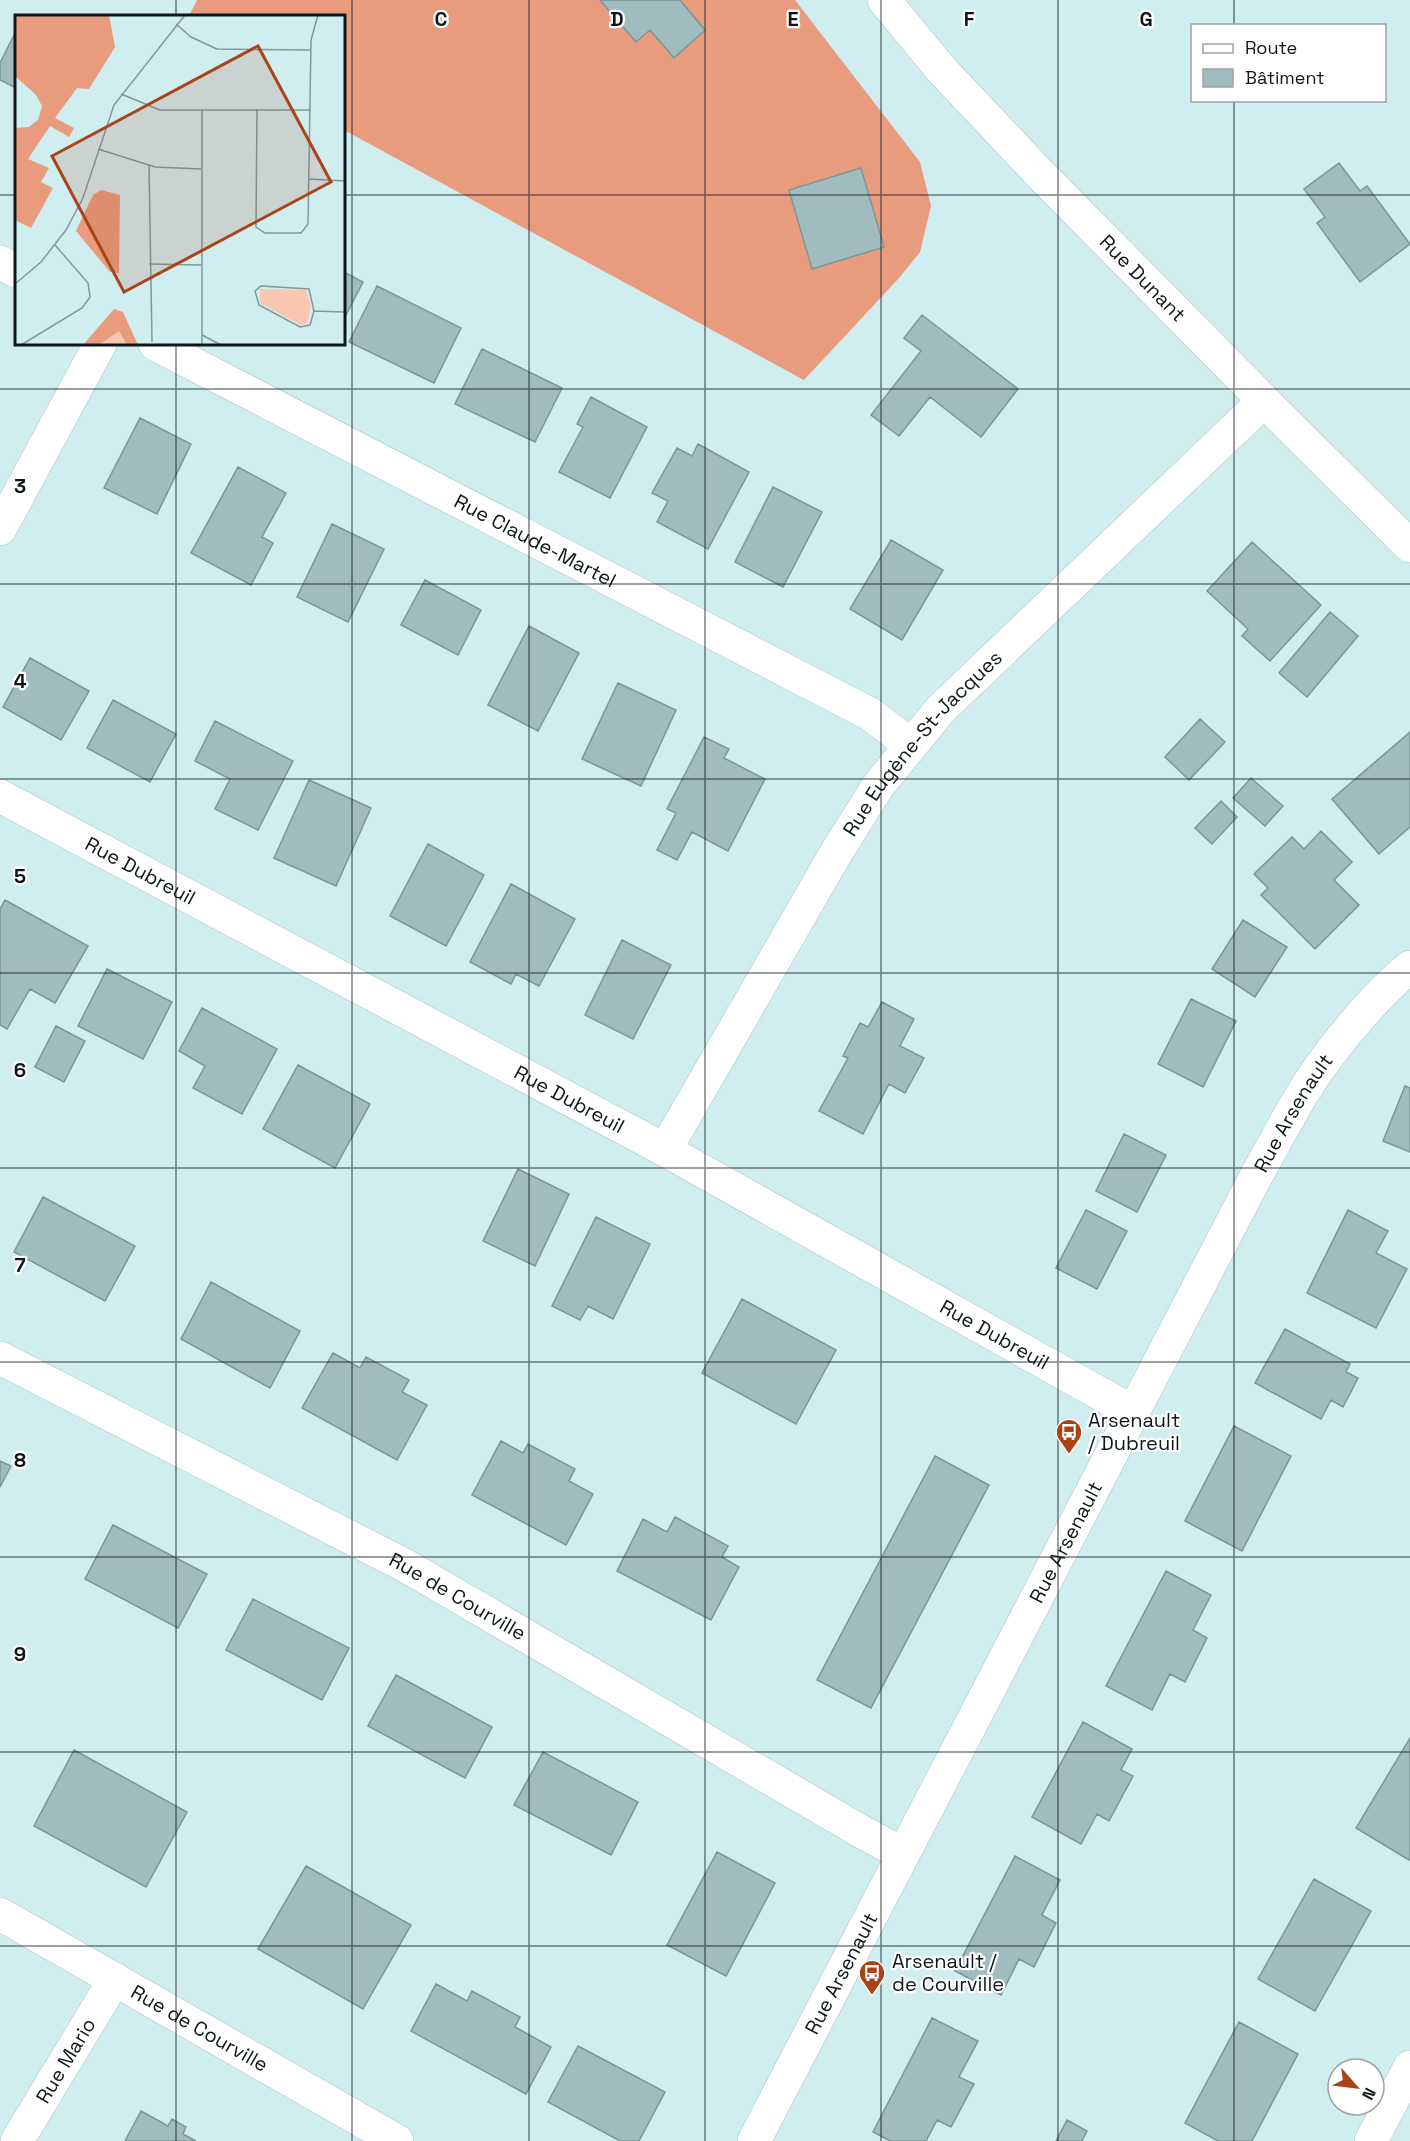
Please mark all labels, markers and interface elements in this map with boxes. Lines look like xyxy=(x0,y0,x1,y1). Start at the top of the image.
text: C xyxy=(435,6,448,32)
text: D xyxy=(610,6,624,32)
text: E xyxy=(787,6,799,32)
text: F xyxy=(964,6,975,32)
text: G xyxy=(1139,6,1153,32)
inset map xyxy=(15,15,345,345)
legend xyxy=(1191,24,1386,102)
text: Route xyxy=(1245,36,1297,59)
text: Bâtiment xyxy=(1245,66,1325,89)
street label: Rue Dunant xyxy=(1094,229,1191,327)
text: 3 xyxy=(14,473,26,499)
street label: Rue Claude-Martel xyxy=(450,488,621,593)
street label: Rue Eugène-St-Jacques xyxy=(837,645,1008,841)
text: 4 xyxy=(14,668,27,694)
street label: Rue Dubreuil xyxy=(81,831,200,911)
text: 5 xyxy=(14,863,26,889)
street label: Rue Arsenault xyxy=(1248,1048,1338,1177)
text: 6 xyxy=(14,1057,26,1083)
street label: Rue Dubreuil xyxy=(510,1059,629,1139)
text: 7 xyxy=(14,1252,26,1278)
street label: Rue Dubreuil xyxy=(935,1293,1054,1375)
place label: Arsenault / Dubreuil xyxy=(1088,1407,1180,1456)
bus stop icon: Arsenault / Dubreuil xyxy=(1054,1417,1084,1455)
text: 8 xyxy=(14,1447,26,1473)
street label: Rue Arsenault xyxy=(1023,1477,1108,1608)
street label: Rue de Courville xyxy=(385,1547,531,1646)
text: 9 xyxy=(14,1641,26,1667)
street label: Rue Arsenault xyxy=(799,1908,884,2039)
place label: Arsenault / de Courville xyxy=(892,1948,1004,1997)
bus stop icon: Arsenault / de Courville xyxy=(857,1958,887,1996)
street label: Rue de Courville xyxy=(126,1979,273,2078)
street label: Rue Mario xyxy=(30,2013,101,2108)
north arrow xyxy=(1326,2057,1386,2117)
text: N xyxy=(1357,2084,1381,2103)

